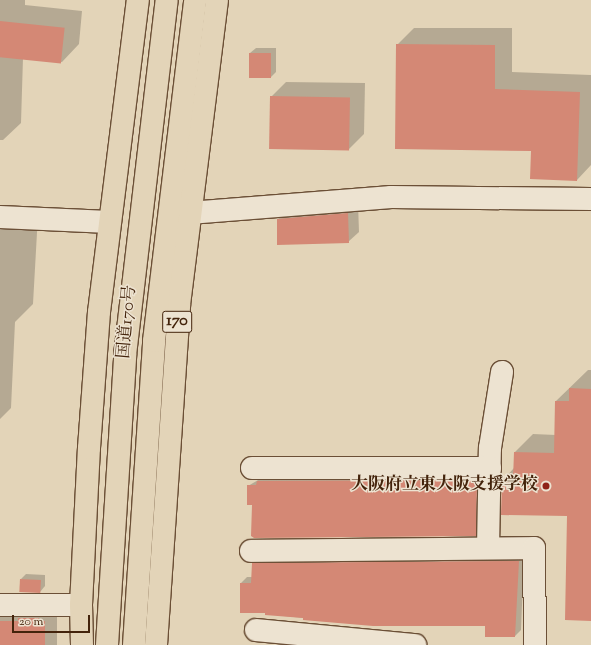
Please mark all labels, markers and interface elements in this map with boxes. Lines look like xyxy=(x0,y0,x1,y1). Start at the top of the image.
street label: 国道170号 xyxy=(115,284,141,360)
road number: 170 xyxy=(162,308,192,336)
place label: 大阪府立東大阪支援学校 xyxy=(351,476,538,496)
marker: 大阪府立東大阪支援学校 xyxy=(541,481,551,491)
scale bar xyxy=(14,607,92,633)
text: 20 m xyxy=(19,613,43,631)

